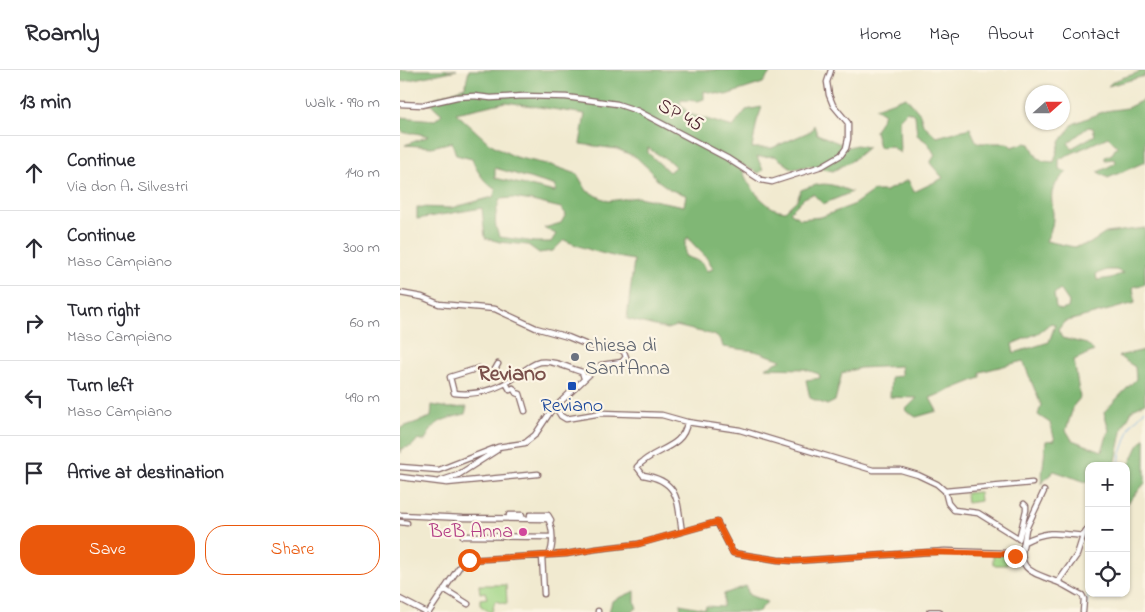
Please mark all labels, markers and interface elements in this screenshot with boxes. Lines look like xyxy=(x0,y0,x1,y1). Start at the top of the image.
text: Roamly xyxy=(25,17,100,52)
text: Home xyxy=(860,22,901,48)
text: Map xyxy=(929,22,960,48)
text: About xyxy=(988,22,1034,48)
text: Contact xyxy=(1062,22,1120,48)
north arrow xyxy=(1025,85,1070,130)
text: 13 min xyxy=(20,88,71,118)
text: Walk · 990 m xyxy=(305,91,380,115)
street label: SP 45 xyxy=(652,92,708,140)
text: Continue xyxy=(67,148,135,175)
icon: ahead xyxy=(20,159,48,187)
text: 140 m xyxy=(345,161,380,185)
text: Via don A. Silvestri xyxy=(67,175,188,199)
text: Continue xyxy=(67,223,135,250)
icon: ahead xyxy=(20,234,48,262)
text: 300 m xyxy=(343,236,380,260)
text: Maso Campiano xyxy=(67,250,172,274)
text: Turn right xyxy=(67,298,140,325)
icon: right xyxy=(20,309,48,337)
text: 60 m xyxy=(350,311,380,335)
text: Maso Campiano xyxy=(67,325,172,349)
place label: chiesa di Sant'Anna xyxy=(585,332,670,384)
marker: chiesa di Sant'Anna xyxy=(569,351,581,363)
district label: Reviano xyxy=(478,359,546,391)
text: Turn left xyxy=(67,373,134,400)
marker: Reviano xyxy=(566,380,578,392)
icon: left xyxy=(20,384,48,412)
text: 490 m xyxy=(345,386,380,410)
place label: Reviano xyxy=(541,392,603,421)
text: Maso Campiano xyxy=(67,400,172,424)
icon: arrive xyxy=(20,459,48,487)
text: Arrive at destination xyxy=(67,460,224,487)
map controls xyxy=(1085,462,1130,597)
button: + xyxy=(1085,462,1130,507)
button: − xyxy=(1085,507,1130,552)
place label: BeB Anna xyxy=(428,518,513,547)
button: Save xyxy=(20,525,195,575)
button: Share xyxy=(205,525,380,575)
marker: BeB Anna xyxy=(517,526,529,538)
route end xyxy=(1004,545,1027,568)
route start xyxy=(458,549,481,572)
button: locate xyxy=(1085,552,1130,597)

